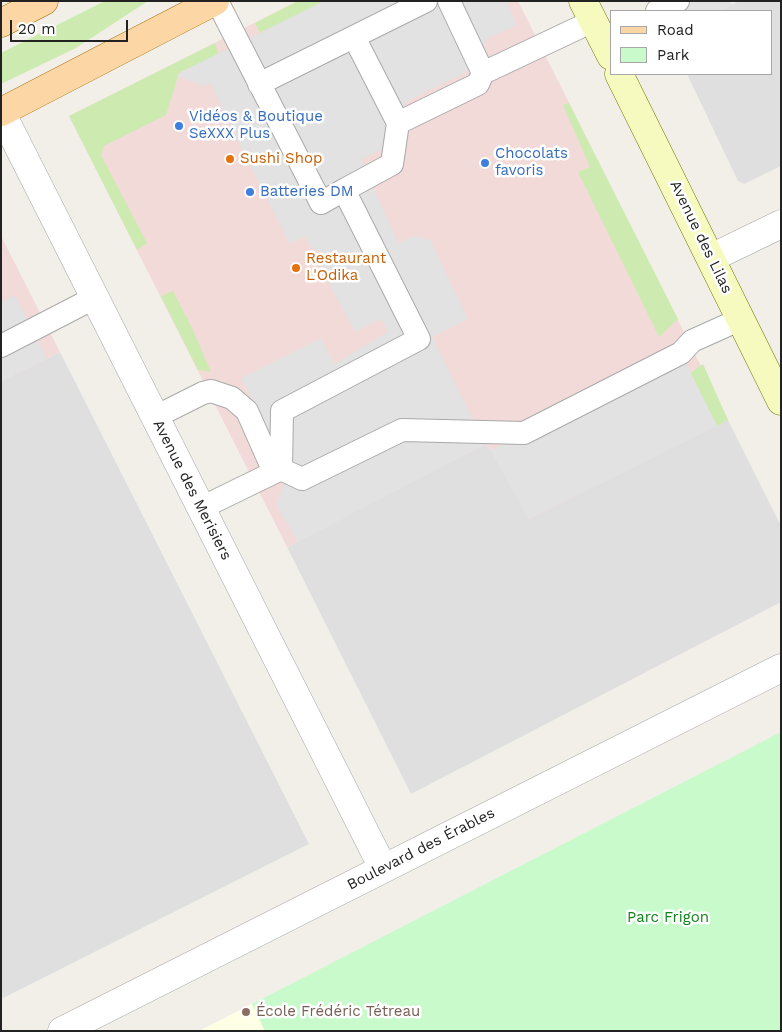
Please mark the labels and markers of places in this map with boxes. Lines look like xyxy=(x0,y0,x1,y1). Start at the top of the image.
place label: Vidéos & Boutique SeXXX Plus xyxy=(189,108,323,143)
marker: Vidéos & Boutique SeXXX Plus xyxy=(173,120,185,132)
place label: Chocolats favoris xyxy=(495,145,568,180)
place label: Sushi Shop xyxy=(240,150,322,168)
marker: Sushi Shop xyxy=(224,153,236,165)
marker: Chocolats favoris xyxy=(479,157,491,169)
place label: Batteries DM xyxy=(260,183,354,201)
marker: Batteries DM xyxy=(244,186,256,198)
place label: Restaurant L'Odika xyxy=(306,250,386,285)
marker: Restaurant L'Odika xyxy=(290,262,302,274)
place label: École Frédéric Tétreau xyxy=(256,1003,420,1021)
marker: École Frédéric Tétreau xyxy=(240,1006,252,1018)

